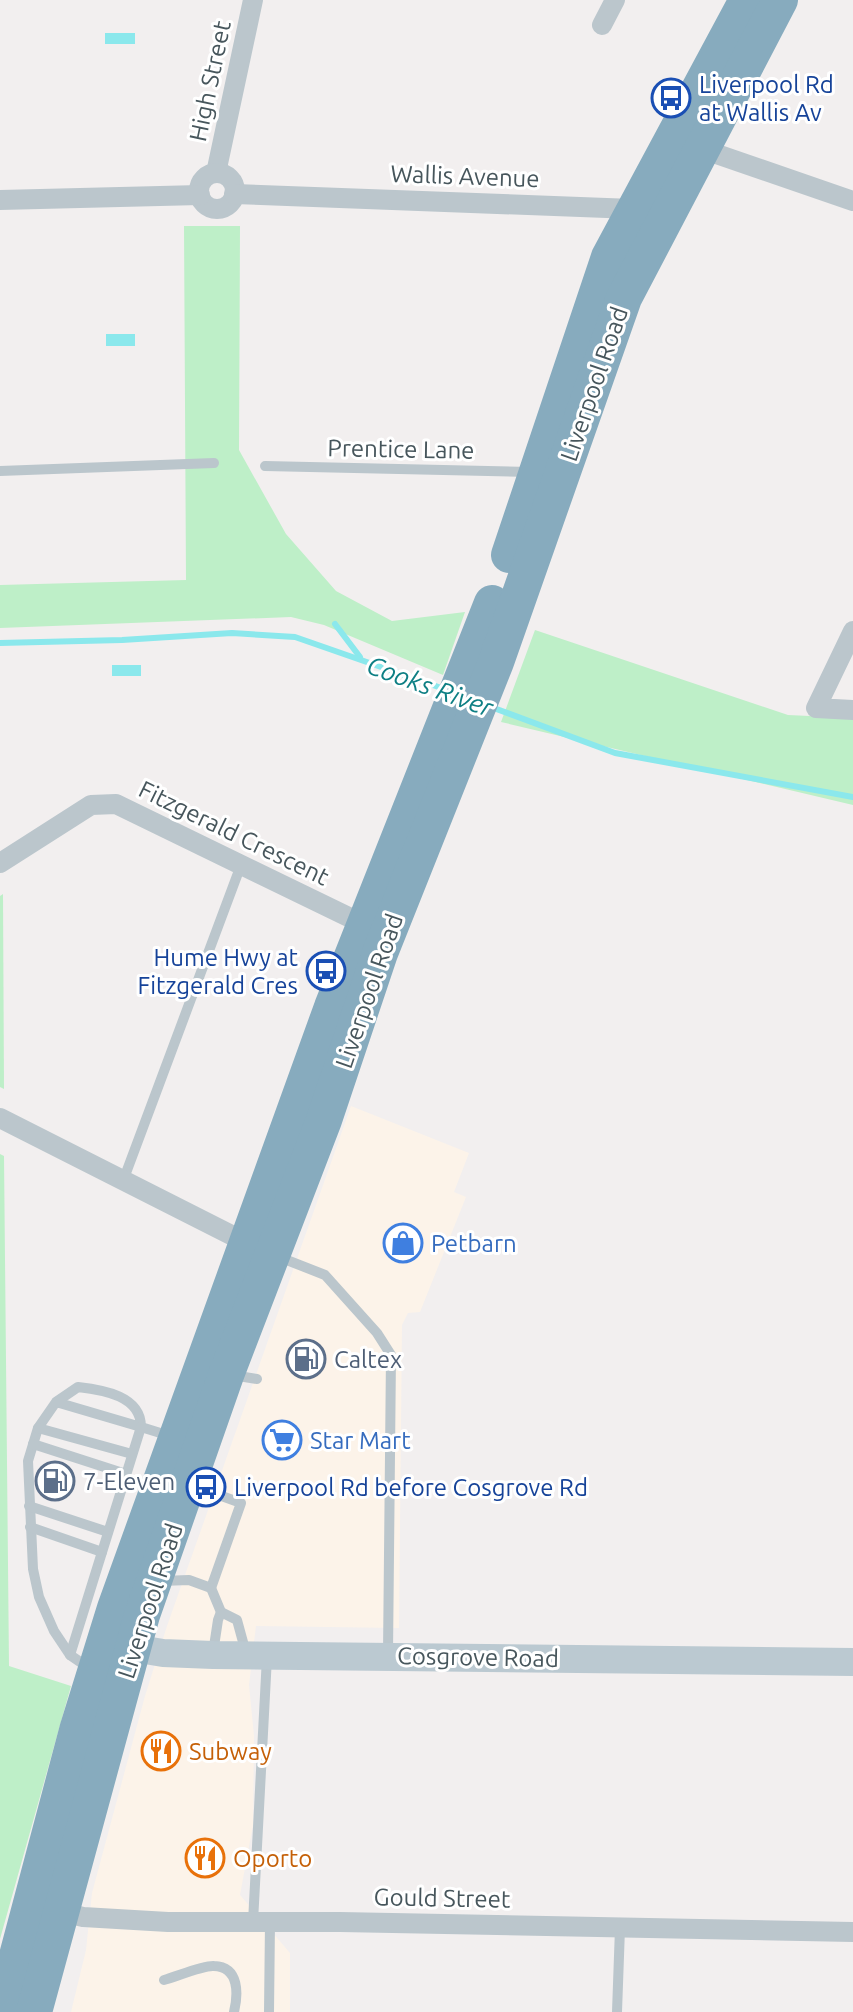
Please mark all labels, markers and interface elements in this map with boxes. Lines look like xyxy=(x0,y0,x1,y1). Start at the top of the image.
street label: High Street xyxy=(184,18,236,144)
place label: Liverpool Rd at Wallis Av xyxy=(699,71,834,126)
bus stop icon: Liverpool Rd at Wallis Av xyxy=(650,77,692,119)
street label: Wallis Avenue xyxy=(390,160,540,192)
street label: Liverpool Road xyxy=(555,303,633,465)
street label: Prentice Lane xyxy=(327,434,475,464)
water label: Cooks River xyxy=(363,650,498,723)
street label: Fitzgerald Crescent xyxy=(135,775,334,891)
street label: Liverpool Road xyxy=(330,910,408,1072)
place label: Hume Hwy at Fitzgerald Cres xyxy=(138,944,299,999)
bus stop icon: Hume Hwy at Fitzgerald Cres xyxy=(305,950,347,992)
shop icon: Petbarn xyxy=(382,1222,424,1264)
place label: Petbarn xyxy=(431,1230,517,1257)
fuel station icon: Caltex xyxy=(285,1338,327,1380)
place label: Caltex xyxy=(334,1346,402,1373)
supermarket icon: Star Mart xyxy=(261,1419,303,1461)
place label: Star Mart xyxy=(310,1427,411,1454)
fuel station icon: 7-Eleven xyxy=(34,1460,76,1502)
bus stop icon: Liverpool Rd before Cosgrove Rd xyxy=(185,1466,227,1508)
place label: 7-Eleven xyxy=(83,1468,175,1495)
place label: Liverpool Rd before Cosgrove Rd xyxy=(234,1474,588,1501)
street label: Liverpool Road xyxy=(112,1520,188,1682)
street label: Cosgrove Road xyxy=(397,1642,559,1672)
restaurant icon: Subway xyxy=(140,1730,182,1772)
place label: Subway xyxy=(189,1738,272,1765)
restaurant icon: Oporto xyxy=(184,1837,226,1879)
place label: Oporto xyxy=(233,1845,312,1872)
street label: Gould Street xyxy=(374,1883,511,1913)

